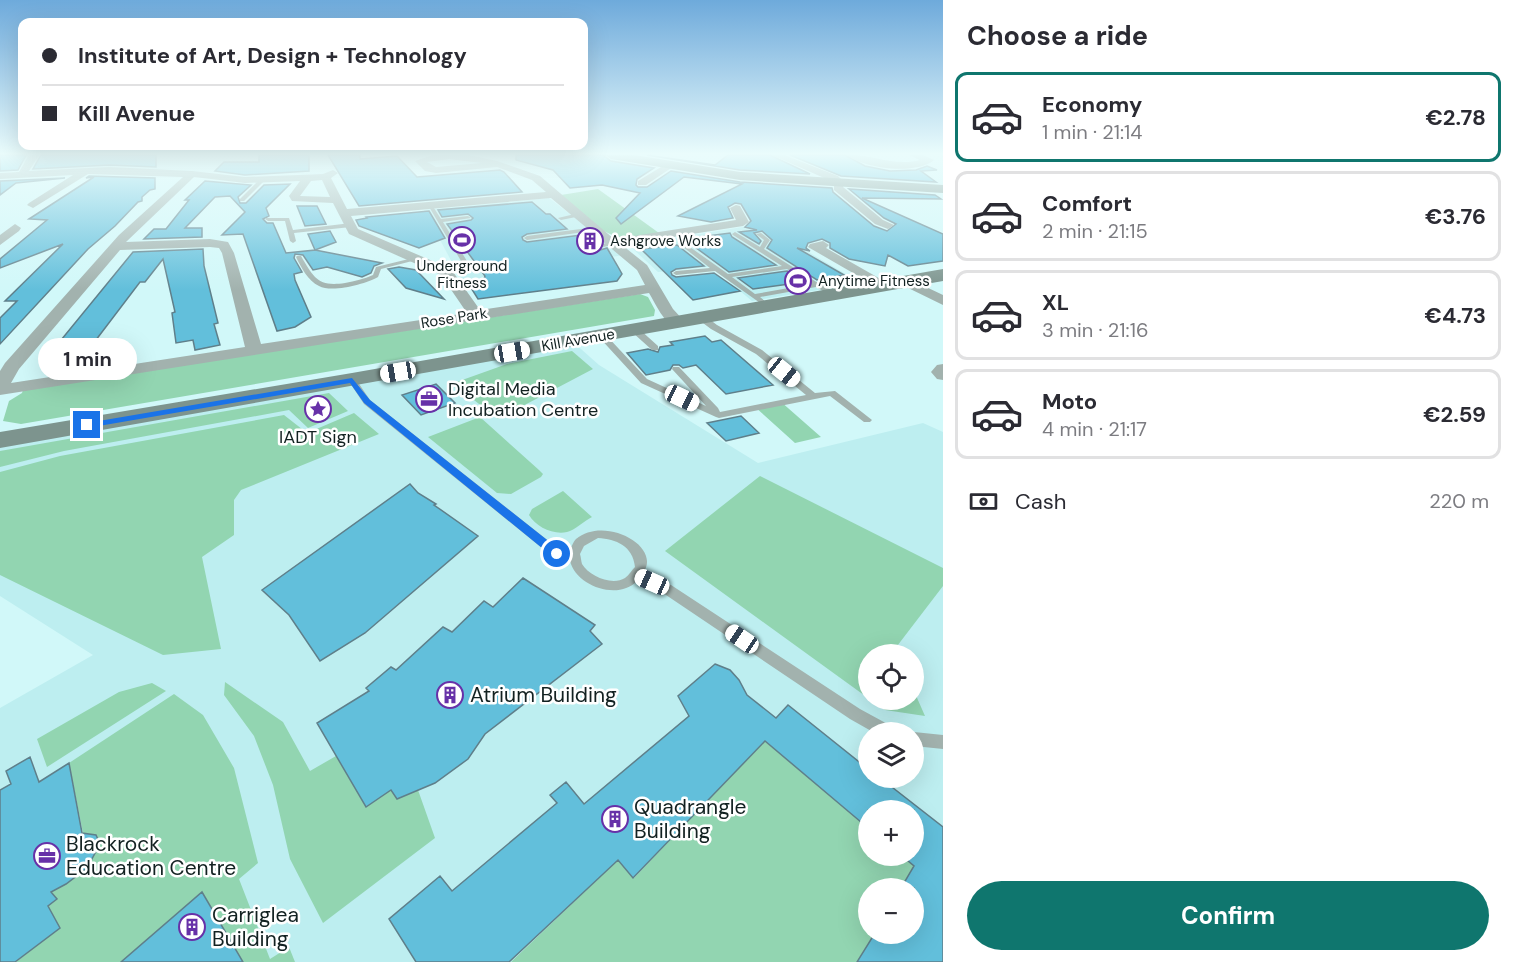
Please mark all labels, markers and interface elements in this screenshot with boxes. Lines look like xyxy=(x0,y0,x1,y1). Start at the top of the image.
text: Choose a ride xyxy=(967,18,1148,53)
text: Institute of Art, Design + Technology xyxy=(78,41,467,70)
icon: car xyxy=(970,90,1024,144)
text: Economy xyxy=(1042,90,1142,119)
text: Kill Avenue xyxy=(78,99,195,128)
text: €2.78 xyxy=(1425,103,1486,132)
text: 1 min · 21:14 xyxy=(1042,119,1142,145)
icon: car xyxy=(970,189,1024,243)
text: Comfort xyxy=(1042,189,1132,218)
text: €3.76 xyxy=(1425,202,1486,231)
text: 2 min · 21:15 xyxy=(1042,218,1148,244)
sports icon: Underground Fitness xyxy=(447,225,477,255)
building icon: Ashgrove Works xyxy=(575,226,605,256)
place label: Ashgrove Works xyxy=(610,231,721,251)
place label: Underground Fitness xyxy=(417,256,507,293)
sports icon: Anytime Fitness xyxy=(783,266,813,296)
place label: Anytime Fitness xyxy=(818,271,930,291)
icon: car xyxy=(970,288,1024,342)
text: XL xyxy=(1042,288,1069,317)
text: €4.73 xyxy=(1425,301,1486,330)
street label: Rose Park xyxy=(419,303,489,333)
text: 3 min · 21:16 xyxy=(1042,317,1148,343)
street label: Kill Avenue xyxy=(540,324,616,356)
callout: 1 min xyxy=(38,338,136,380)
car xyxy=(493,340,531,364)
text: 1 min xyxy=(63,346,112,372)
car xyxy=(764,354,804,390)
car xyxy=(379,360,417,384)
place label: Digital Media Incubation Centre xyxy=(448,377,598,422)
car xyxy=(662,382,702,414)
office icon: Digital Media Incubation Centre xyxy=(414,384,444,414)
icon: car xyxy=(970,387,1024,441)
text: Moto xyxy=(1042,387,1097,416)
place icon: IADT Sign xyxy=(303,394,333,424)
text: €2.59 xyxy=(1423,400,1486,429)
route end xyxy=(73,411,100,438)
text: 4 min · 21:17 xyxy=(1042,416,1147,442)
place label: IADT Sign xyxy=(279,425,357,449)
icon: cash xyxy=(967,485,1000,518)
text: Cash xyxy=(1015,487,1066,516)
text: 220 m xyxy=(1429,488,1489,514)
route start xyxy=(543,540,570,567)
car xyxy=(632,566,672,598)
car xyxy=(722,621,762,657)
map controls xyxy=(858,644,924,944)
button: locate xyxy=(858,644,924,710)
building icon: Atrium Building xyxy=(435,680,465,710)
place label: Atrium Building xyxy=(470,681,617,709)
button: layers xyxy=(858,722,924,788)
place label: Quadrangle Building xyxy=(634,793,747,845)
button: + xyxy=(858,800,924,866)
building icon: Quadrangle Building xyxy=(600,804,630,834)
place label: Blackrock Education Centre xyxy=(66,830,236,882)
office icon: Blackrock Education Centre xyxy=(32,841,62,871)
button: − xyxy=(858,878,924,944)
button: Confirm xyxy=(967,881,1489,950)
place label: Carriglea Building xyxy=(212,901,299,953)
building icon: Carriglea Building xyxy=(177,912,207,942)

